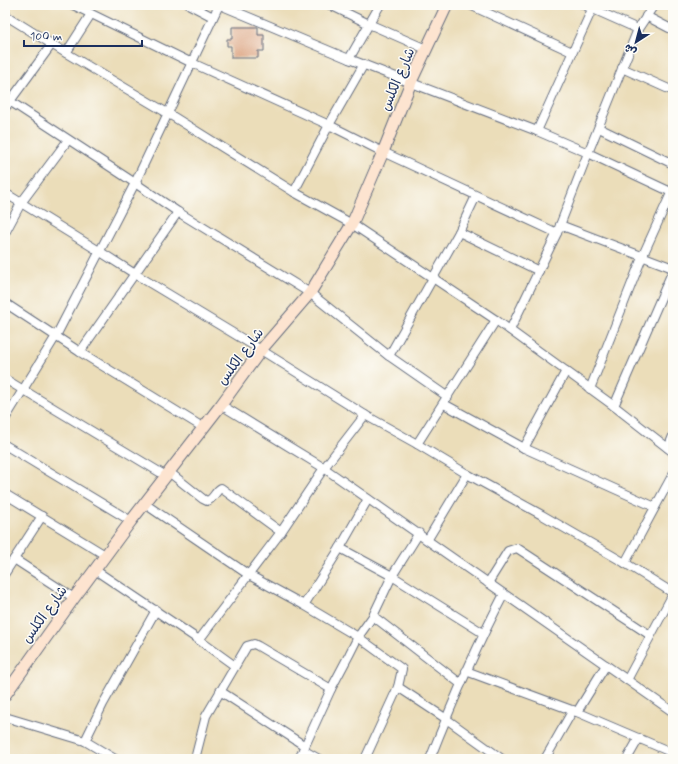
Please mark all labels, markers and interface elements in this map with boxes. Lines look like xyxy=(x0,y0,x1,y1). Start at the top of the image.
scale bar xyxy=(24,22,142,48)
north arrow xyxy=(616,22,656,62)
text: 100 m xyxy=(30,29,62,45)
text: ش xyxy=(622,40,640,59)
street label: شارع الكلس xyxy=(377,45,419,114)
street label: شارع الكلس xyxy=(213,324,268,389)
street label: شارع الكلس xyxy=(18,582,72,647)

